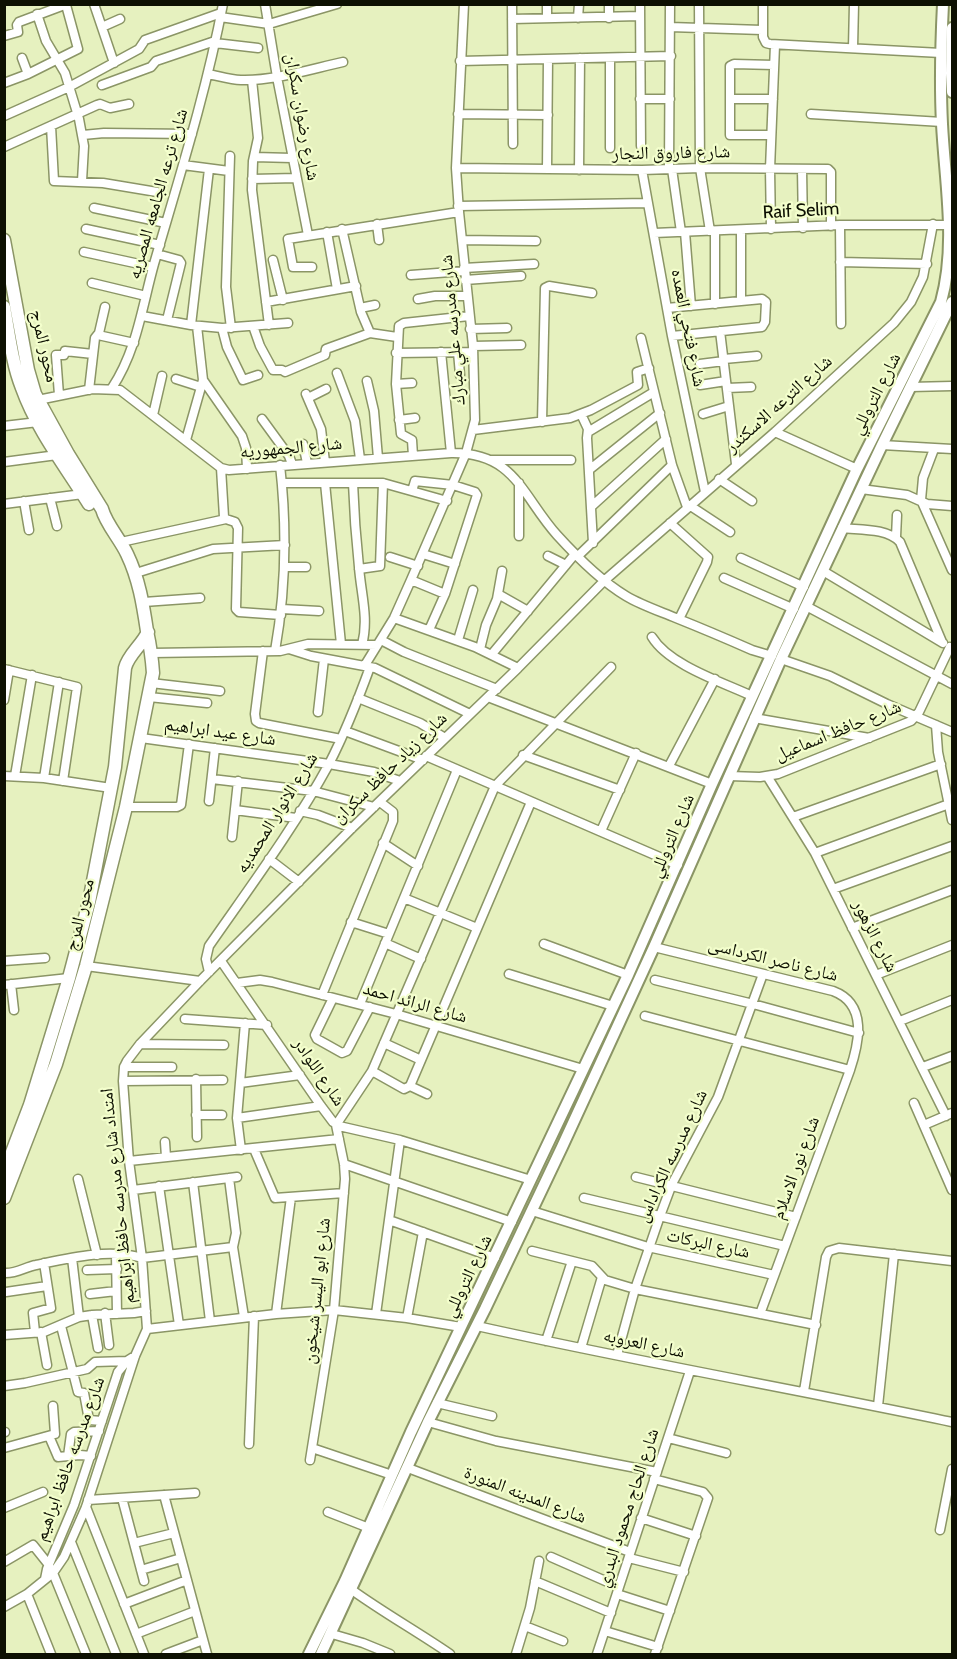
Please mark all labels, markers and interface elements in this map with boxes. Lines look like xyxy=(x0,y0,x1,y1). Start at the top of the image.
street label: شارع رضوان سكران xyxy=(280,52,324,182)
street label: شارع ترعه الجامعه المصريه xyxy=(123,106,193,282)
street label: شارع فاروق النجار xyxy=(612,141,730,165)
street label: Raif Selim xyxy=(762,198,840,224)
street label: شارع مدرسه علي مبارك xyxy=(436,254,470,406)
street label: شارع فتحي العمده xyxy=(666,267,710,389)
street label: محور المرج xyxy=(25,308,63,384)
street label: شارع التروللي xyxy=(846,349,906,439)
street label: شارع الترعه الاسكندر xyxy=(721,351,837,457)
street label: شارع الجمهوريه xyxy=(239,433,343,463)
street label: شارع حافظ اسماعيل xyxy=(772,696,904,766)
street label: شارع زياد حافظ سكران xyxy=(328,708,452,828)
street label: شارع عيد ابراهيم xyxy=(163,713,277,751)
street label: شارع الانوار المحمديه xyxy=(231,749,323,877)
street label: شارع التروللي xyxy=(645,791,699,881)
street label: محور المرج xyxy=(61,877,99,953)
street label: شارع الزهور xyxy=(848,896,902,976)
street label: شارع ناصر الكرداسى xyxy=(706,933,840,987)
street label: شارع الرائد احمد xyxy=(361,978,469,1028)
street label: شارع اللوادر xyxy=(288,1034,350,1110)
street label: شارع مدرسه الكراداس xyxy=(632,1086,712,1226)
street label: امتداد شارع مدرسه حافظ ابراهيم xyxy=(96,1087,140,1305)
street label: شارع نور الاسلام xyxy=(767,1114,825,1222)
street label: شارع ابو اليسر شيخون xyxy=(299,1217,335,1365)
street label: شارع البركات xyxy=(664,1225,752,1263)
street label: شارع التروللي xyxy=(439,1231,497,1321)
street label: شارع العروبه xyxy=(601,1325,687,1363)
street label: شارع مدرسه حافظ ابراهيم xyxy=(30,1374,110,1544)
street label: شارع الحاج محمود البدري xyxy=(592,1426,664,1590)
street label: شارع المدينه المنورة xyxy=(461,1462,589,1528)

